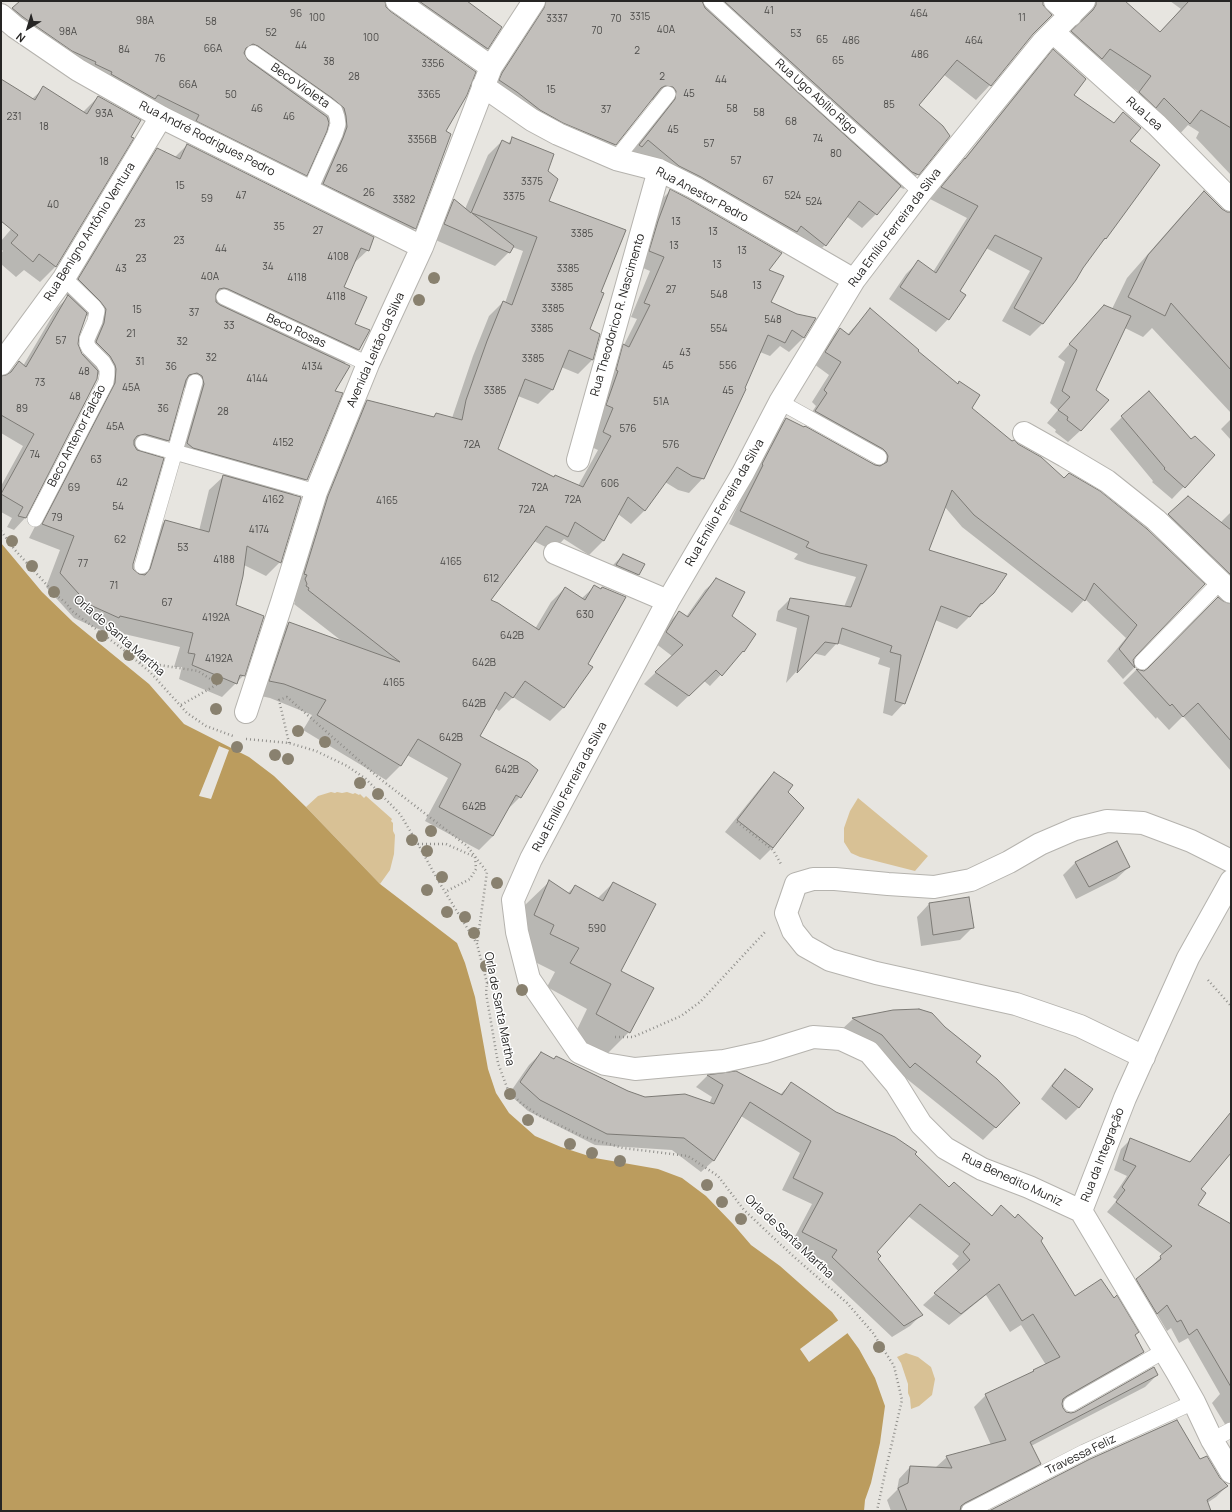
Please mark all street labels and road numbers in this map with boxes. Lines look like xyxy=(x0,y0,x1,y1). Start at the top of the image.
street label: Rua Ugo Abílio Rigo xyxy=(772,56,860,138)
street label: Beco Violeta xyxy=(268,60,332,112)
street label: Rua Lea xyxy=(1123,94,1165,134)
street label: Rua André Rodrigues Pedro xyxy=(137,98,277,180)
street label: Rua Benigno Antônio Ventura xyxy=(41,160,139,304)
street label: Rua Anestor Pedro xyxy=(653,165,751,225)
street label: Rua Emílio Ferreira da Silva xyxy=(846,166,944,290)
street label: Rua Theodorico R. Nascimento xyxy=(588,232,648,398)
street label: Avenida Leitão da Silva xyxy=(344,290,408,410)
street label: Beco Rosas xyxy=(264,311,328,351)
street label: Beco Antenor Falcão xyxy=(45,382,109,490)
street label: Rua Emílio Ferreira da Silva xyxy=(683,437,767,569)
street label: Orla de Santa Martha xyxy=(70,592,168,680)
street label: Rua Emílio Ferreira da Silva xyxy=(530,720,610,854)
street label: Orla de Santa Martha xyxy=(481,951,517,1067)
street label: Rua da Integração xyxy=(1078,1106,1128,1204)
street label: Rua Benedito Muniz xyxy=(959,1150,1065,1210)
street label: Orla de Santa Martha xyxy=(742,1192,836,1282)
street label: Travessa Feliz xyxy=(1043,1432,1119,1478)

